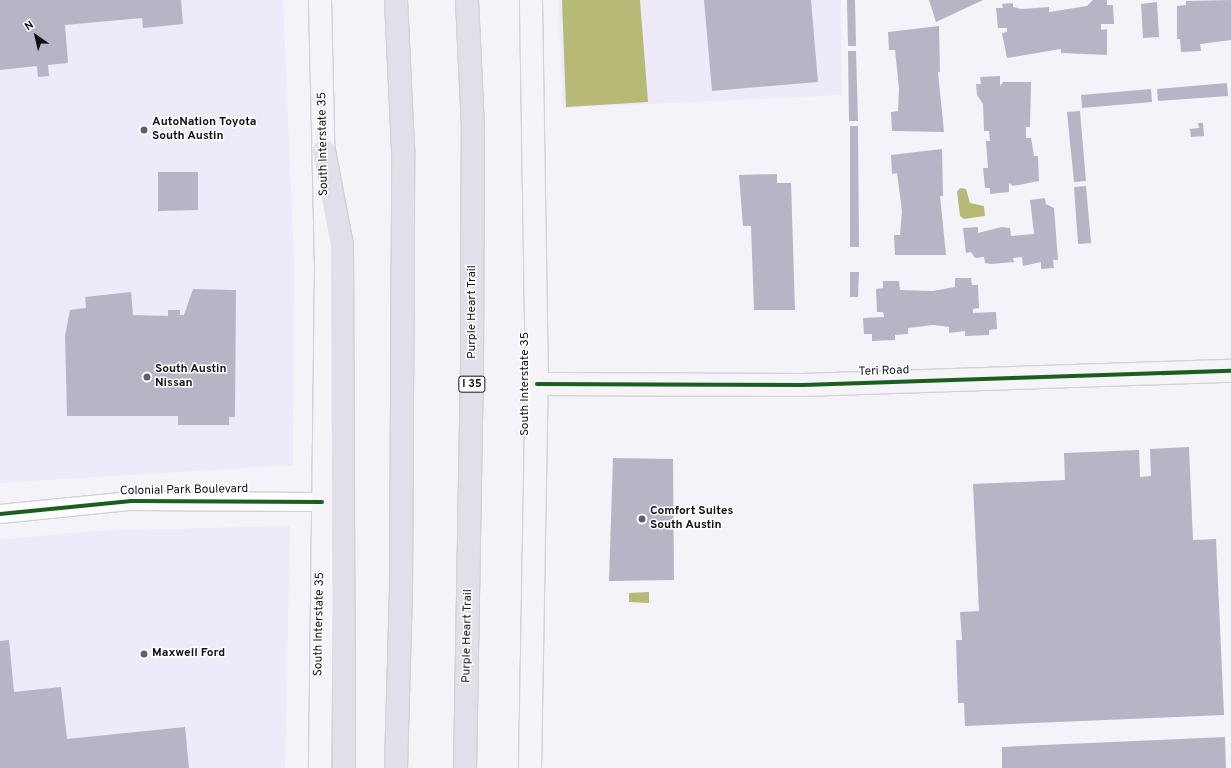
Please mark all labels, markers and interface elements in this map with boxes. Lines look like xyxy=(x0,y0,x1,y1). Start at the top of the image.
north arrow xyxy=(16,16,56,56)
text: N xyxy=(22,18,36,34)
street label: South Interstate 35 xyxy=(316,92,332,196)
place label: AutoNation Toyota South Austin xyxy=(152,116,256,144)
marker: AutoNation Toyota South Austin xyxy=(139,125,149,135)
street label: Purple Heart Trail xyxy=(466,265,480,359)
street label: South Interstate 35 xyxy=(519,332,533,436)
place label: South Austin Nissan xyxy=(155,363,227,391)
street label: Teri Road xyxy=(858,364,910,380)
marker: South Austin Nissan xyxy=(142,372,152,382)
road number: I 35 xyxy=(458,375,486,393)
street label: Colonial Park Boulevard xyxy=(120,483,248,499)
place label: Comfort Suites South Austin xyxy=(650,505,733,533)
marker: Comfort Suites South Austin xyxy=(637,514,647,524)
street label: South Interstate 35 xyxy=(312,572,328,676)
street label: Purple Heart Trail xyxy=(460,589,476,683)
place label: Maxwell Ford xyxy=(152,647,225,661)
marker: Maxwell Ford xyxy=(139,649,149,659)

